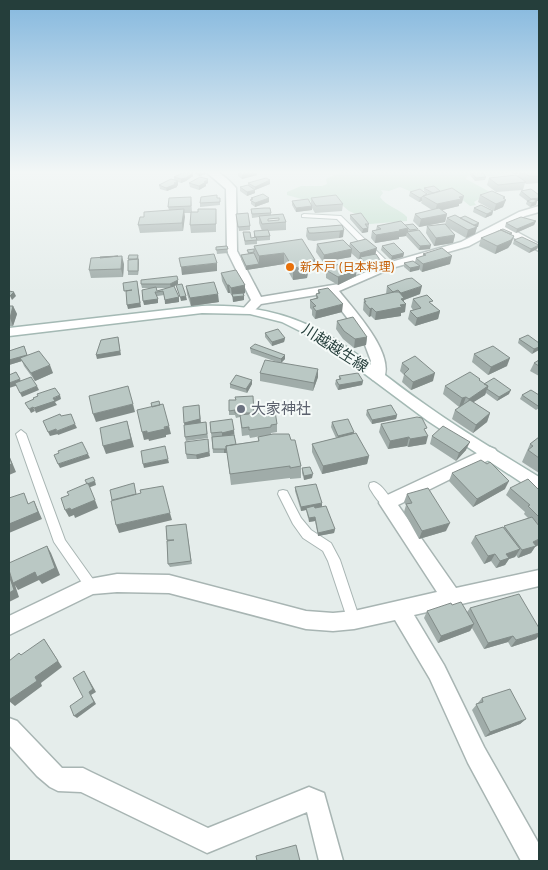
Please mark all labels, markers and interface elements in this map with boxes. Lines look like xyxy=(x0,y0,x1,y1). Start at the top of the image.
place label: 新木戸 (日本料理) xyxy=(300,258,395,275)
marker: 新木戸 (日本料理) xyxy=(284,261,296,273)
street label: 川越越生線 xyxy=(299,318,372,376)
place label: 大家神社 xyxy=(251,398,311,418)
marker: 大家神社 xyxy=(235,403,247,415)

